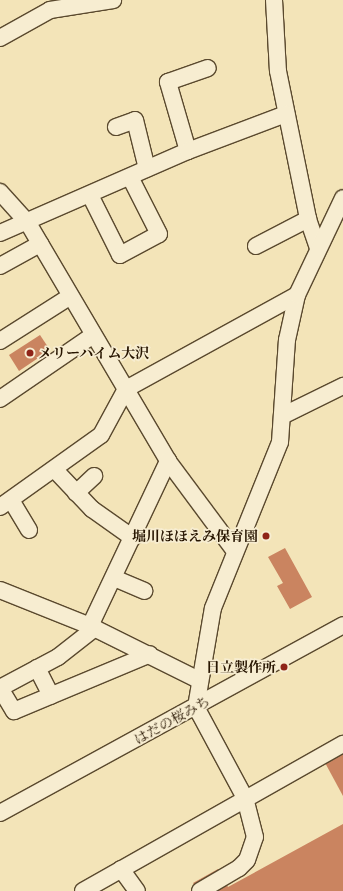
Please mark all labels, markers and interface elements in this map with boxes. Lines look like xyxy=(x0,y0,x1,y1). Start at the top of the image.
place label: メリーハイム大沢 xyxy=(38,345,150,361)
marker: メリーハイム大沢 xyxy=(25,348,35,358)
place label: 堀川ほほえみ保育園 xyxy=(132,528,258,544)
marker: 堀川ほほえみ保育園 xyxy=(261,531,271,541)
place label: 日立製作所 xyxy=(206,659,276,675)
marker: 日立製作所 xyxy=(279,662,289,672)
street label: はだの桜みち xyxy=(131,692,213,748)

